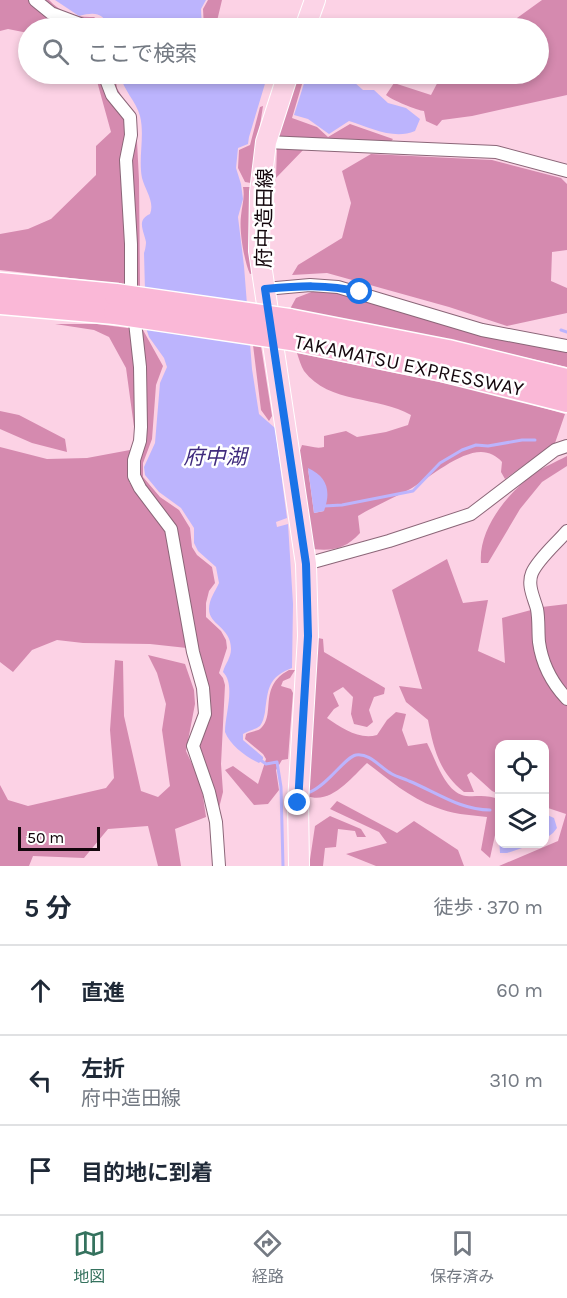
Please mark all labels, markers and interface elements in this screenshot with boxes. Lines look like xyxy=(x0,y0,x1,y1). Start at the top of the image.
search box xyxy=(18,18,549,84)
icon: search xyxy=(39,35,72,68)
text: ここで検索 xyxy=(87,41,197,67)
street label: 府中造田線 xyxy=(252,168,277,268)
route start xyxy=(346,278,372,304)
street label: TAKAMATSU EXPRESSWAY xyxy=(292,330,526,401)
water label: 府中湖 xyxy=(184,445,249,469)
map controls xyxy=(495,740,549,848)
button: locate xyxy=(495,740,549,794)
route end xyxy=(284,789,310,815)
button: layers xyxy=(495,794,549,848)
scale bar xyxy=(18,824,100,852)
text: 50 m xyxy=(27,828,64,847)
text: 5 分 xyxy=(24,893,72,924)
text: 徒歩 · 370 m xyxy=(433,896,543,919)
icon: ahead xyxy=(24,974,57,1007)
text: 60 m xyxy=(496,979,543,1002)
text: 直進 xyxy=(81,980,125,1006)
text: 左折 xyxy=(81,1056,125,1082)
icon: left xyxy=(24,1064,57,1097)
text: 310 m xyxy=(489,1069,543,1092)
text: 府中造田線 xyxy=(81,1087,181,1110)
icon: arrive xyxy=(24,1154,57,1187)
text: 目的地に到着 xyxy=(81,1160,213,1186)
tab: 地図 xyxy=(73,1227,106,1287)
tab: 経路 xyxy=(251,1227,284,1287)
tab: 保存済み xyxy=(430,1227,494,1287)

